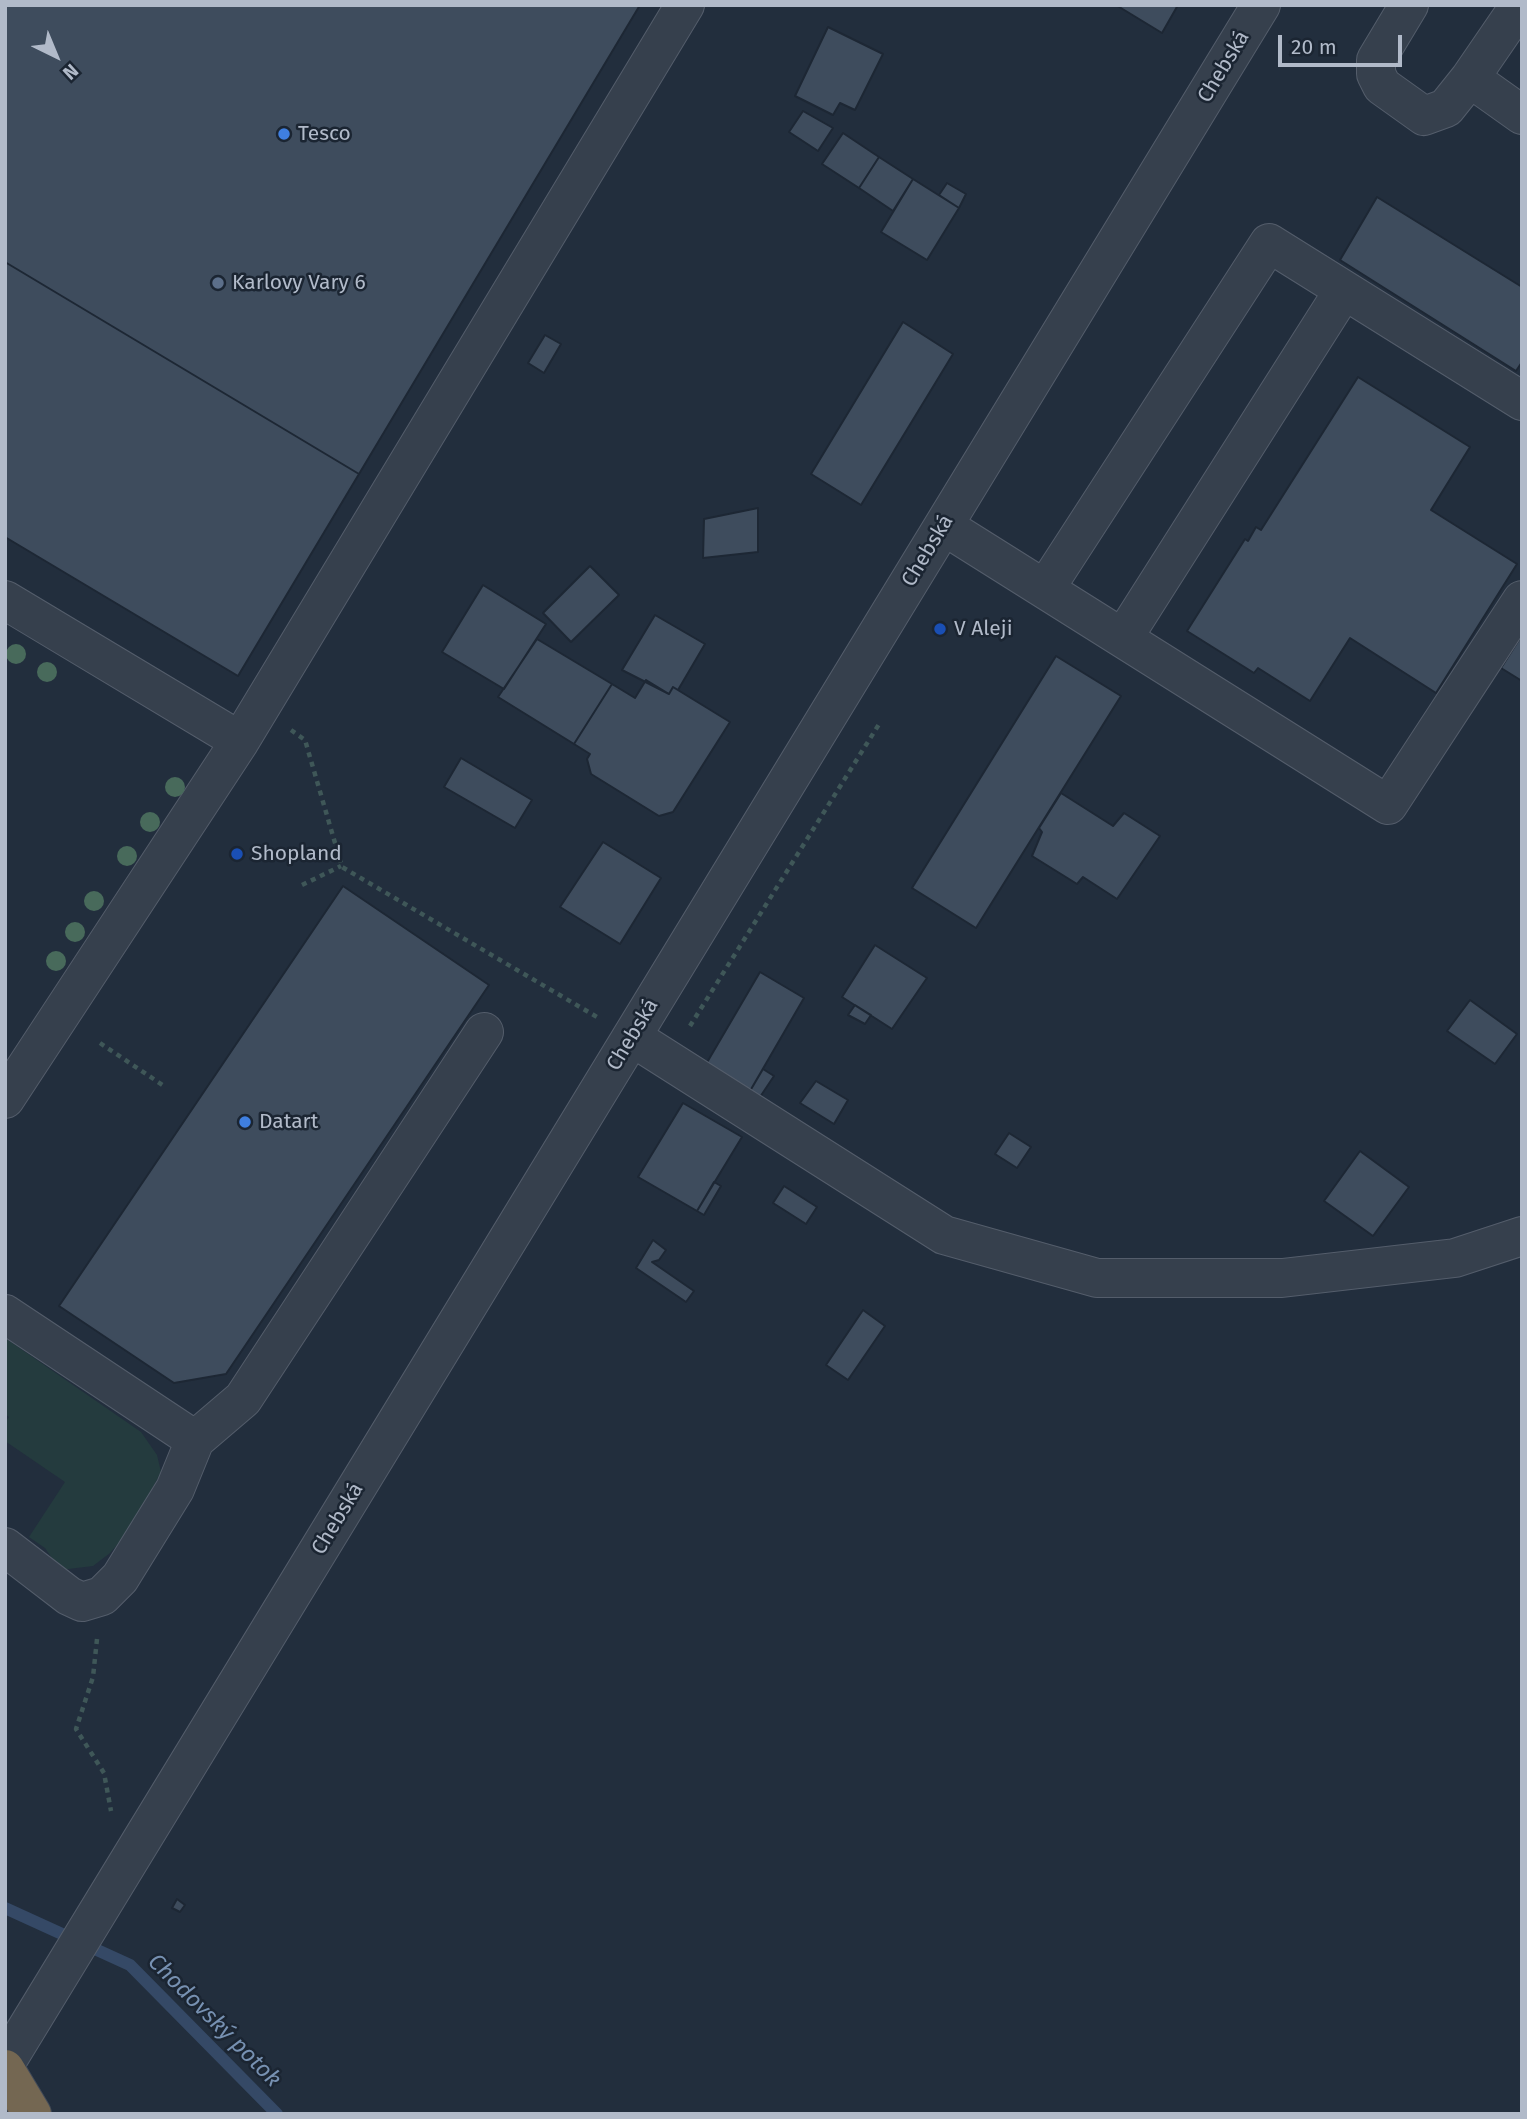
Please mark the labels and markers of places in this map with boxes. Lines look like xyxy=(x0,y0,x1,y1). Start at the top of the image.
place label: Tesco xyxy=(298,121,351,147)
marker: Tesco xyxy=(276,126,292,142)
place label: Karlovy Vary 6 xyxy=(232,270,366,296)
marker: Karlovy Vary 6 xyxy=(210,275,226,291)
place label: V Aleji xyxy=(954,616,1013,642)
marker: V Aleji xyxy=(932,621,948,637)
place label: Shopland xyxy=(251,841,342,867)
marker: Shopland xyxy=(229,846,245,862)
place label: Datart xyxy=(259,1109,318,1135)
marker: Datart xyxy=(237,1114,253,1130)

